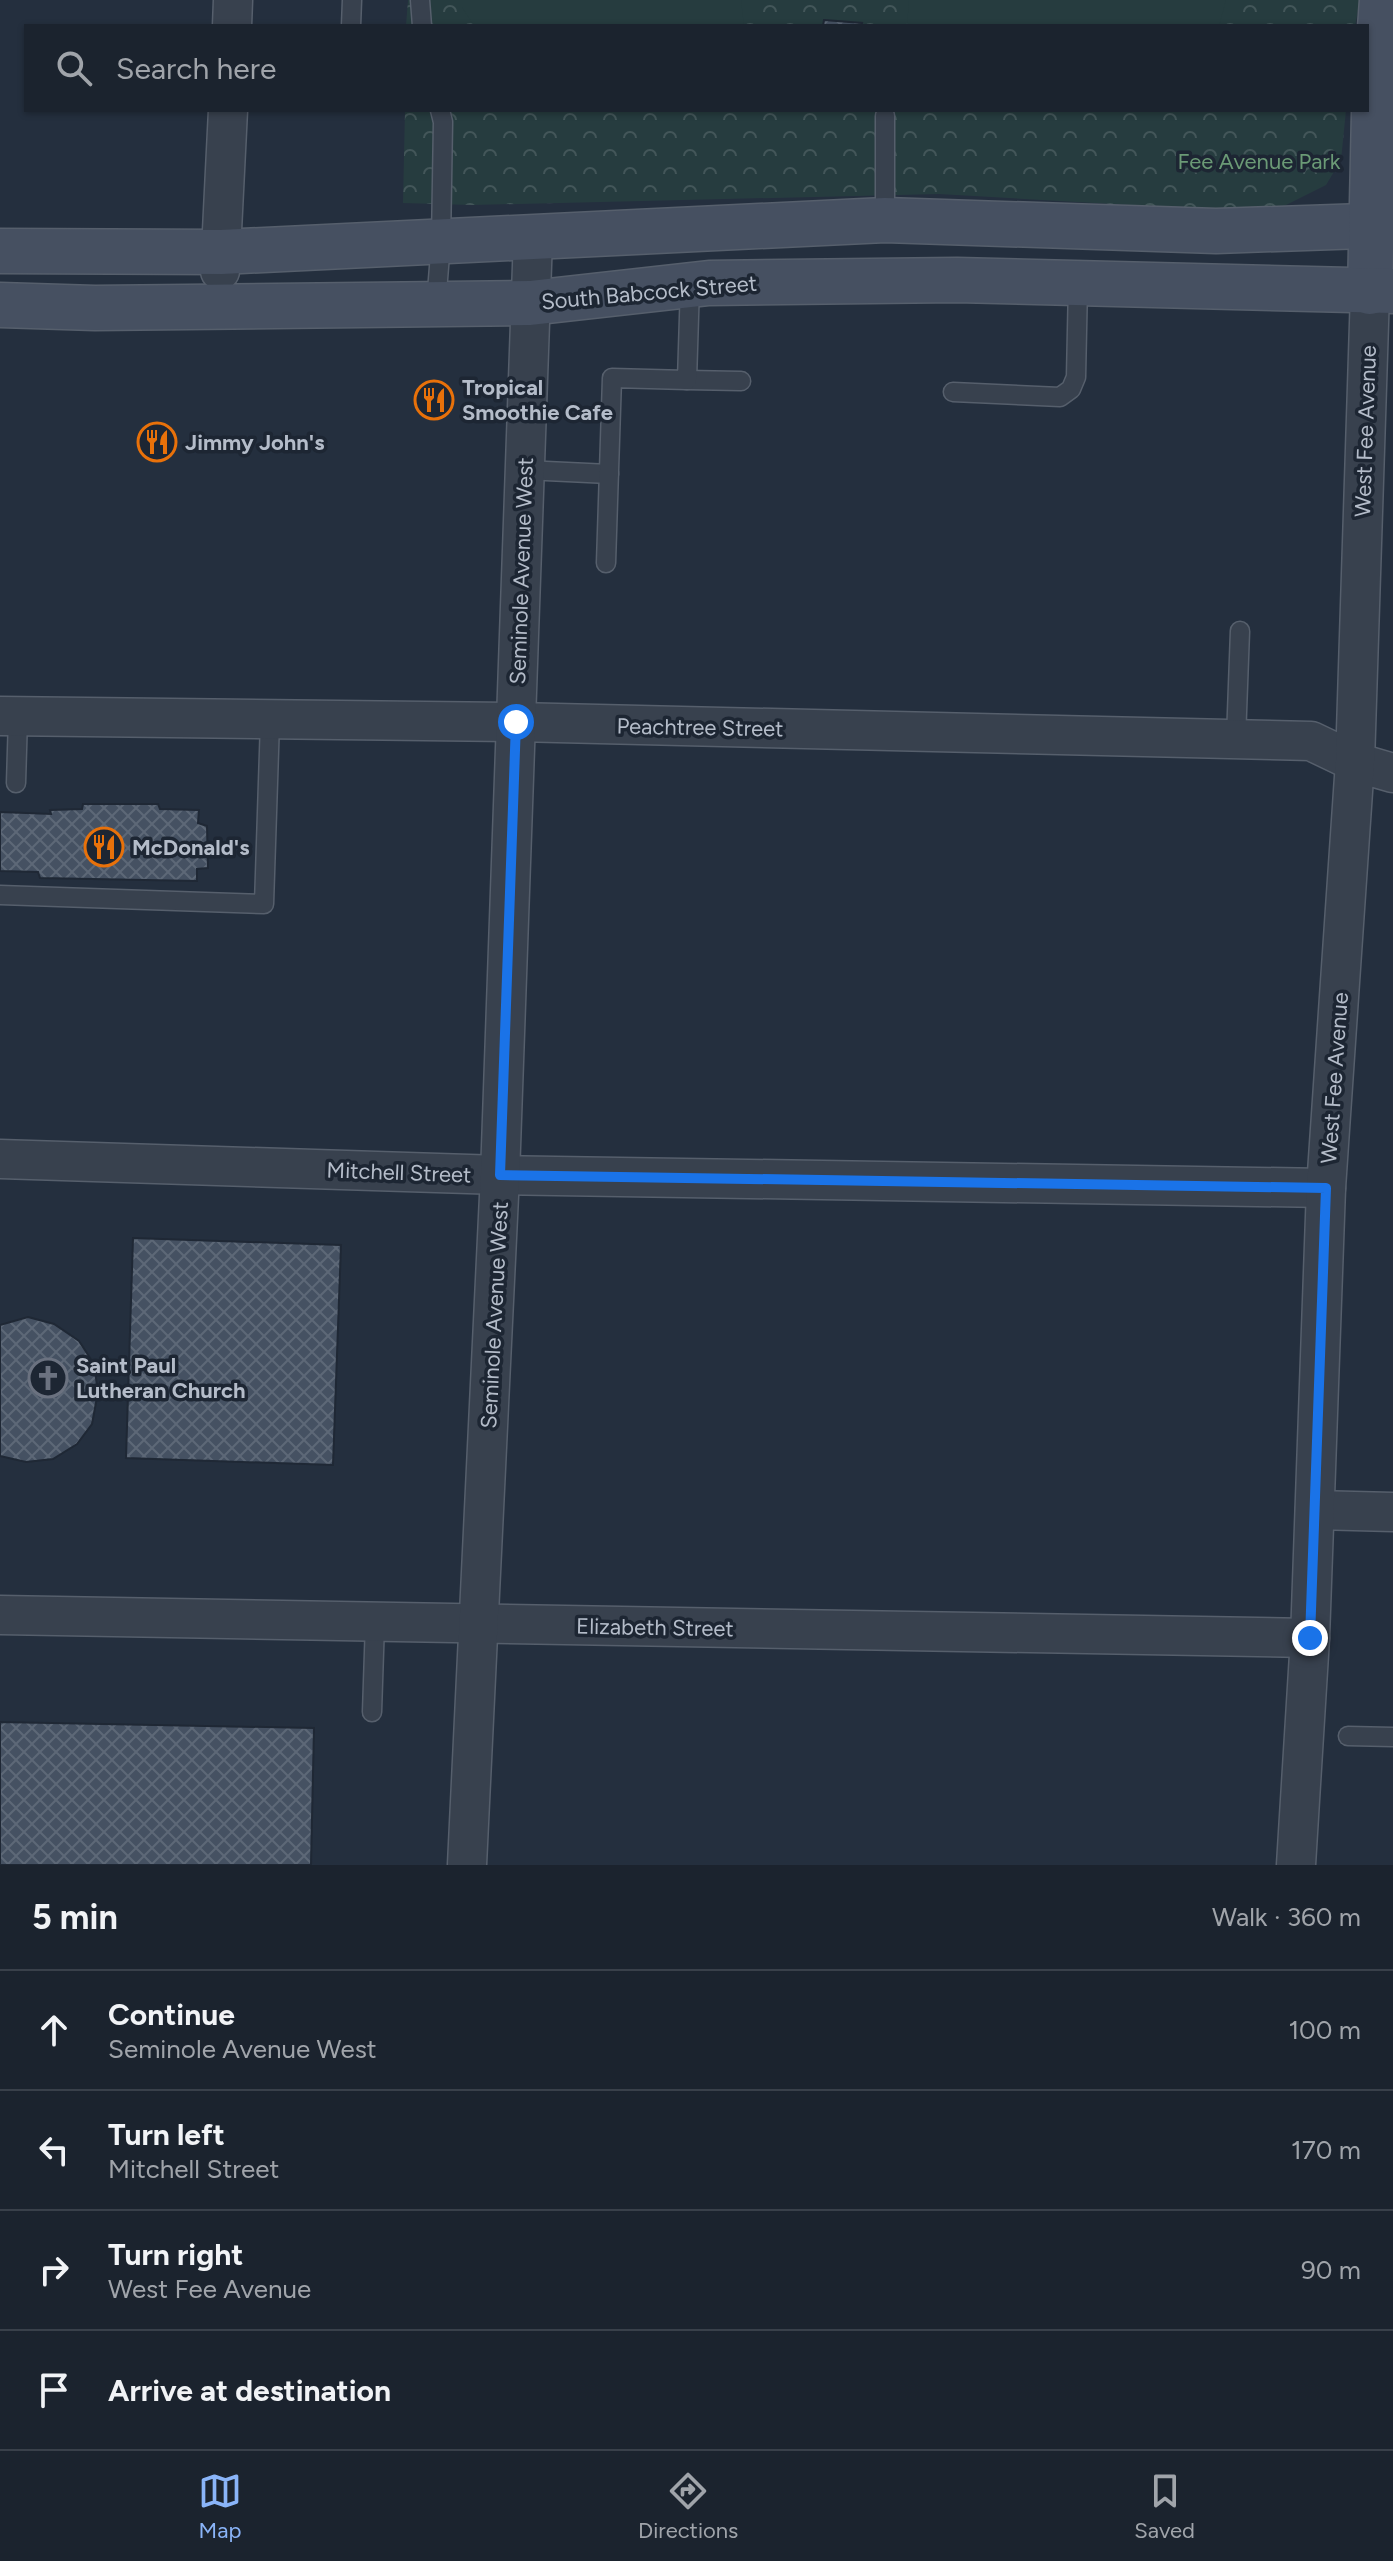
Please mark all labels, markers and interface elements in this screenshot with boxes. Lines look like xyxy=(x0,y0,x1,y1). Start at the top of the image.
search box xyxy=(24,24,1369,112)
icon: search xyxy=(52,46,96,90)
text: Search here xyxy=(116,50,276,87)
park label: Fee Avenue Park xyxy=(1178,148,1341,175)
street label: South Babcock Street xyxy=(540,270,758,315)
street label: West Fee Avenue xyxy=(1349,345,1382,517)
place label: Tropical Smoothie Cafe xyxy=(462,374,613,426)
restaurant icon: Tropical Smoothie Cafe xyxy=(413,379,455,421)
restaurant icon: Jimmy John's xyxy=(136,421,178,463)
place label: Jimmy John's xyxy=(185,429,324,456)
street label: Seminole Avenue West xyxy=(504,457,539,685)
route start xyxy=(498,704,534,740)
street label: Peachtree Street xyxy=(616,713,784,742)
restaurant icon: McDonald's xyxy=(83,826,125,868)
place label: McDonald's xyxy=(132,834,249,861)
street label: West Fee Avenue xyxy=(1315,991,1354,1165)
street label: Mitchell Street xyxy=(326,1156,472,1189)
street label: Seminole Avenue West xyxy=(475,1201,514,1429)
place label: Saint Paul Lutheran Church xyxy=(76,1352,246,1404)
church icon: Saint Paul Lutheran Church xyxy=(27,1357,69,1399)
street label: Elizabeth Street xyxy=(576,1613,734,1642)
route end xyxy=(1292,1620,1328,1656)
text: 5 min xyxy=(32,1897,118,1938)
text: Walk · 360 m xyxy=(1212,1901,1361,1933)
text: Continue xyxy=(108,1996,235,2033)
icon: ahead xyxy=(32,2008,76,2052)
text: 100 m xyxy=(1288,2014,1361,2046)
text: Seminole Avenue West xyxy=(108,2033,377,2065)
text: Turn left xyxy=(108,2116,225,2153)
icon: left xyxy=(32,2128,76,2172)
text: 170 m xyxy=(1291,2134,1361,2166)
text: Mitchell Street xyxy=(108,2153,279,2185)
text: Turn right xyxy=(108,2236,243,2273)
icon: right xyxy=(32,2248,76,2292)
text: 90 m xyxy=(1301,2254,1361,2286)
text: West Fee Avenue xyxy=(108,2273,311,2305)
icon: arrive xyxy=(32,2368,76,2412)
text: Arrive at destination xyxy=(108,2372,391,2409)
tab: Map xyxy=(198,2469,242,2544)
tab: Directions xyxy=(638,2469,738,2544)
tab: Saved xyxy=(1134,2469,1195,2544)

